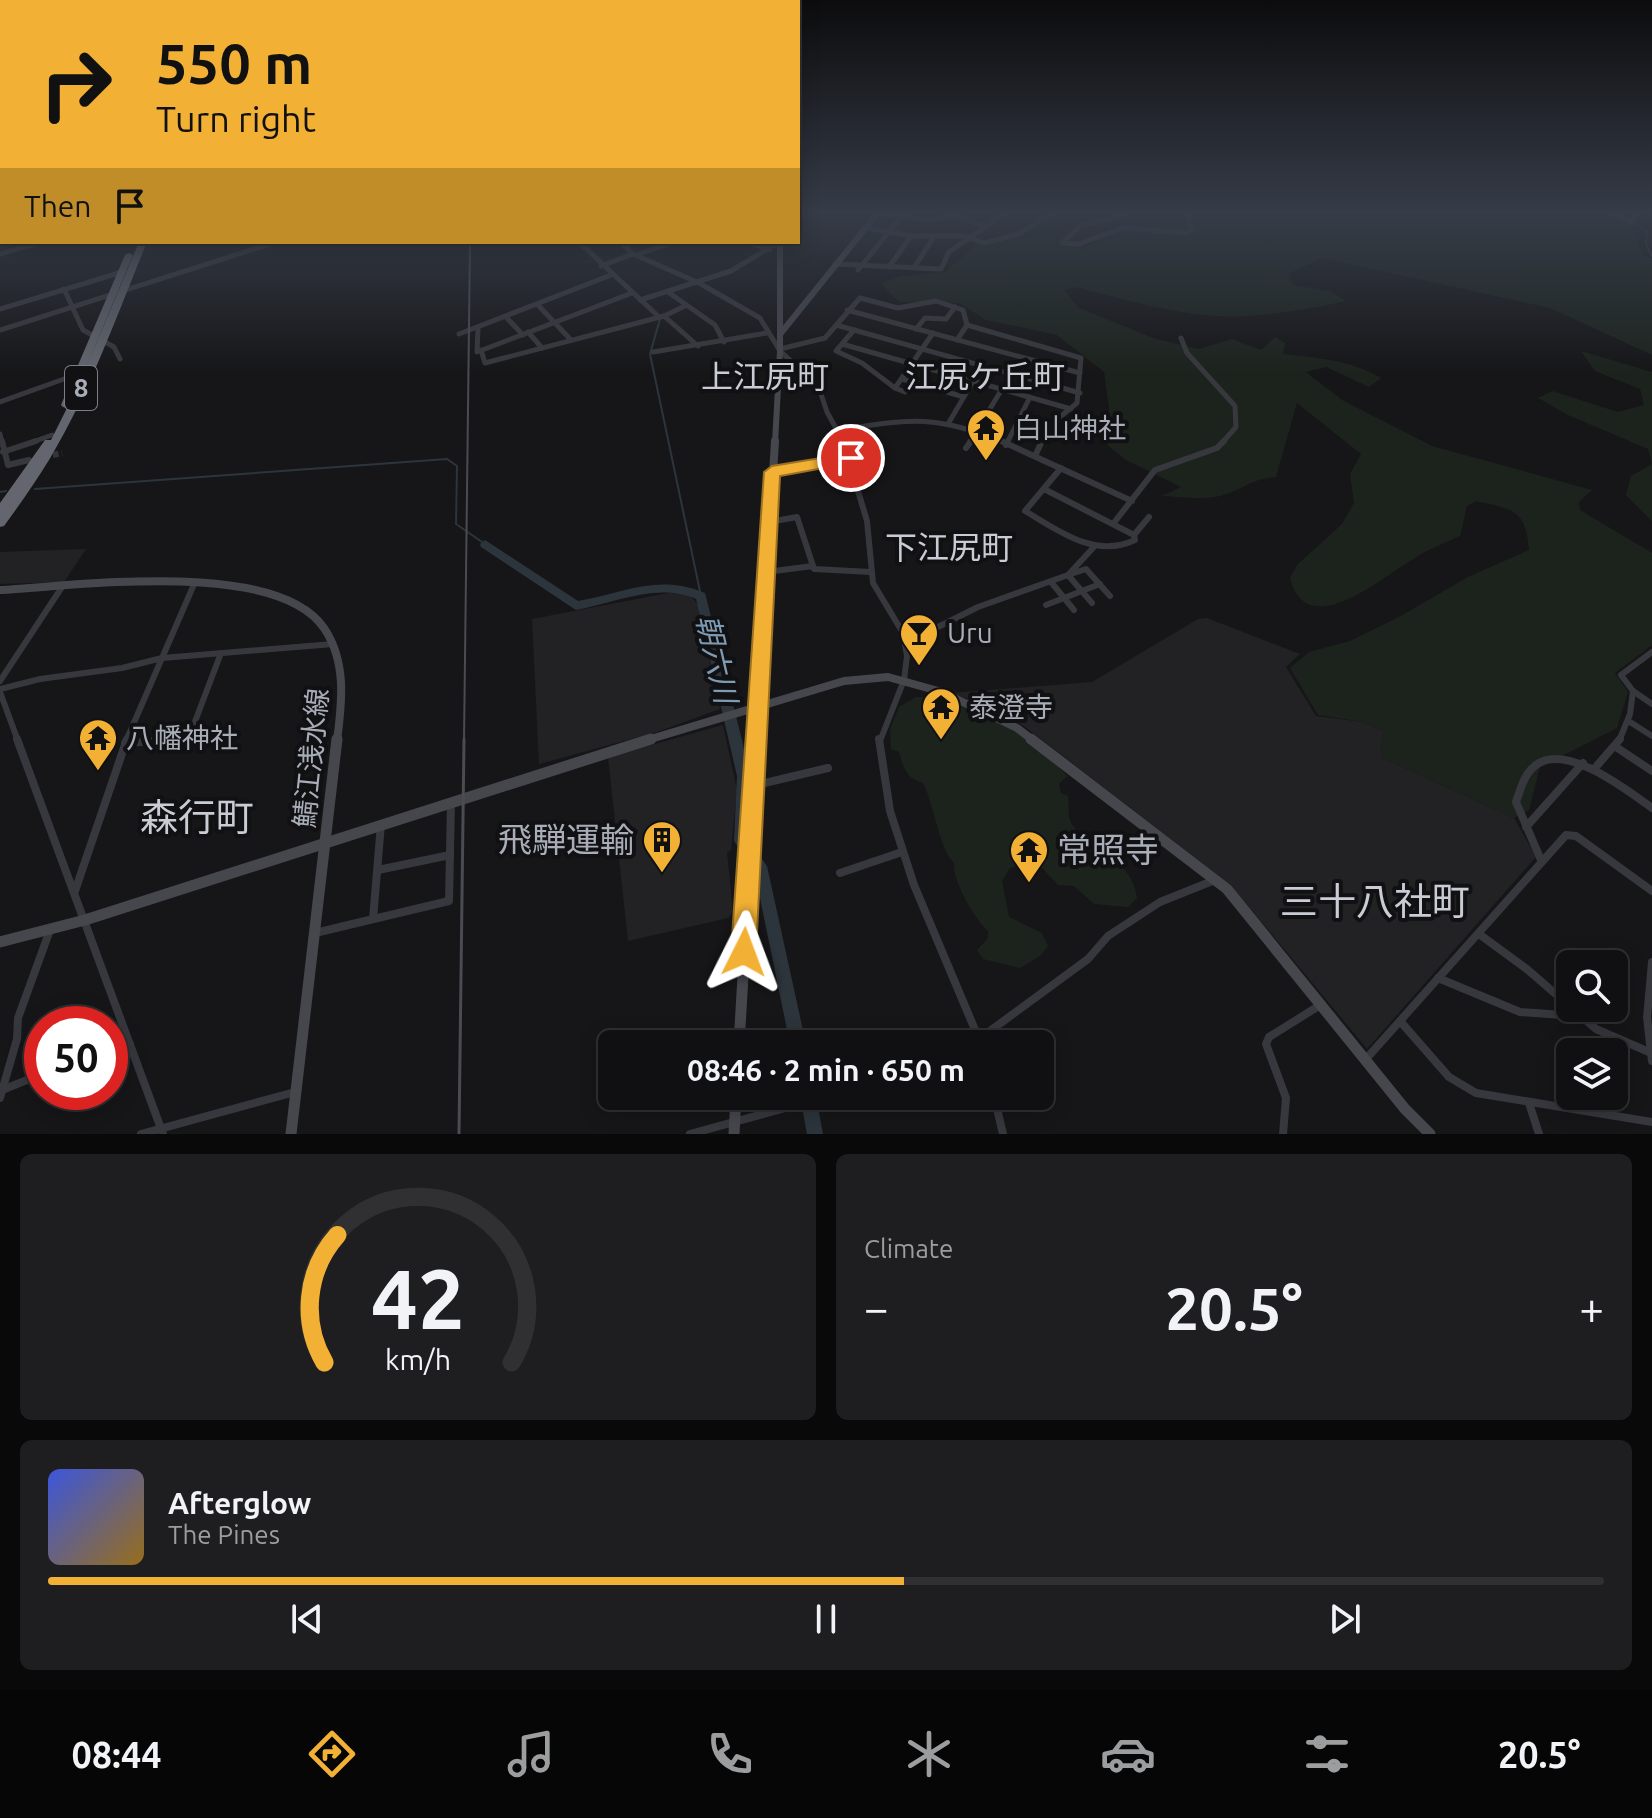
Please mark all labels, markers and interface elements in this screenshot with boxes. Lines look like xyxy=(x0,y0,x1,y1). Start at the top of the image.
icon: right xyxy=(24,32,128,136)
text: 550 m xyxy=(156,32,312,95)
text: Turn right xyxy=(156,98,316,139)
icon: arrive xyxy=(108,184,152,228)
text: Then xyxy=(24,189,92,223)
district label: 上江尻町 xyxy=(701,358,829,394)
district label: 江尻ケ丘町 xyxy=(905,358,1065,394)
road number: 8 xyxy=(65,366,97,410)
temple icon: 白山神社 xyxy=(965,407,1007,462)
place label: 白山神社 xyxy=(1014,412,1126,443)
pin xyxy=(817,424,885,492)
icon: arrive xyxy=(829,436,873,480)
district label: 下江尻町 xyxy=(885,529,1013,565)
water label: 朝六川 xyxy=(690,611,744,709)
bar icon: Uru xyxy=(898,612,940,667)
place label: Uru xyxy=(947,617,993,648)
temple icon: 泰澄寺 xyxy=(920,686,962,741)
street label: 鯖江浅水線 xyxy=(288,687,333,829)
place label: 泰澄寺 xyxy=(969,691,1053,722)
temple icon: 八幡神社 xyxy=(77,717,119,772)
place label: 八幡神社 xyxy=(126,722,238,753)
district label: 森行町 xyxy=(140,796,254,838)
building icon: 飛騨運輸 xyxy=(641,819,683,874)
place label: 飛騨運輸 xyxy=(498,820,634,858)
temple icon: 常照寺 xyxy=(1008,829,1050,884)
place label: 常照寺 xyxy=(1057,830,1159,868)
district label: 三十八社町 xyxy=(1280,880,1470,922)
position arrow xyxy=(702,910,786,994)
map controls xyxy=(1556,950,1628,1110)
button: search xyxy=(1556,950,1628,1022)
speed limit sign: 50 xyxy=(24,1006,128,1110)
button: layers xyxy=(1556,1038,1628,1110)
text: 08:46 · 2 min · 650 m xyxy=(687,1053,965,1087)
text: Climate xyxy=(864,1234,953,1263)
text: 42 xyxy=(371,1251,465,1345)
text: 20.5° xyxy=(1165,1274,1303,1341)
text: − xyxy=(864,1283,889,1332)
text: + xyxy=(1579,1283,1604,1332)
text: km/h xyxy=(385,1343,451,1375)
text: Afterglow xyxy=(168,1486,311,1520)
text: The Pines xyxy=(168,1520,280,1549)
icon: previous xyxy=(285,1597,329,1641)
icon: pause xyxy=(804,1597,848,1641)
icon: next xyxy=(1323,1597,1367,1641)
icon: directions xyxy=(304,1726,360,1782)
icon: music xyxy=(503,1726,559,1782)
icon: phone xyxy=(702,1726,758,1782)
icon: climate xyxy=(901,1726,957,1782)
icon: car xyxy=(1100,1726,1156,1782)
icon: filters xyxy=(1299,1726,1355,1782)
text: 08:44 xyxy=(71,1734,162,1775)
text: 20.5° xyxy=(1498,1734,1580,1775)

